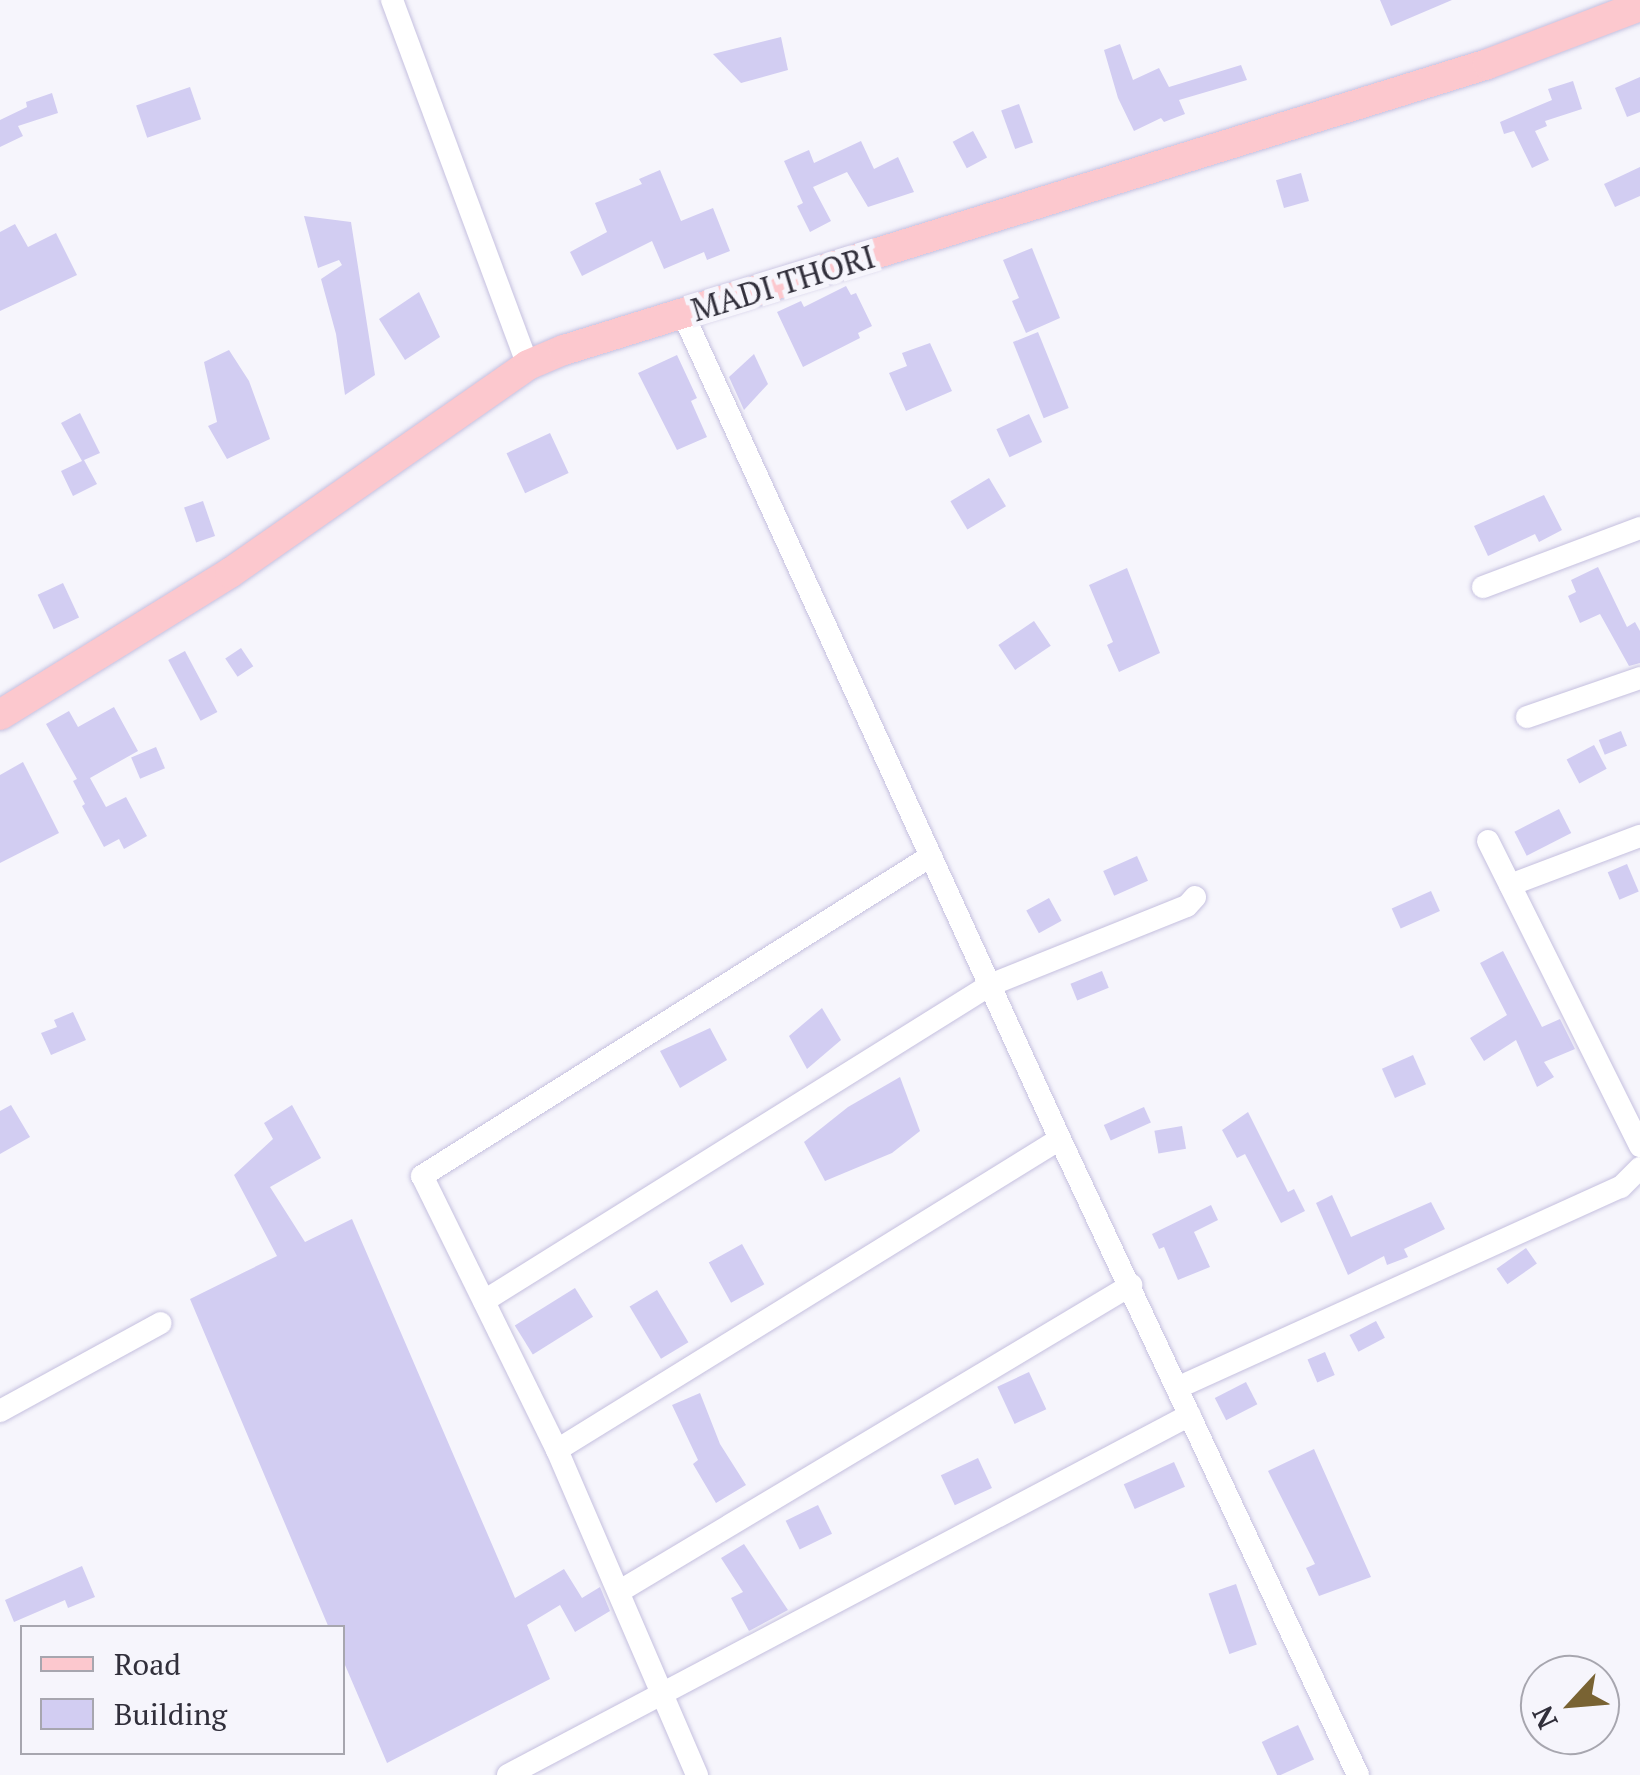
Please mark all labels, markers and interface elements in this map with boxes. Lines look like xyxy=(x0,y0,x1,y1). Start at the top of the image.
street label: MADI THORI xyxy=(687,237,879,329)
legend xyxy=(20,1625,345,1755)
text: Road xyxy=(114,1644,181,1684)
north arrow xyxy=(1520,1655,1620,1755)
text: Building xyxy=(114,1694,227,1734)
text: N xyxy=(1523,1700,1566,1735)

